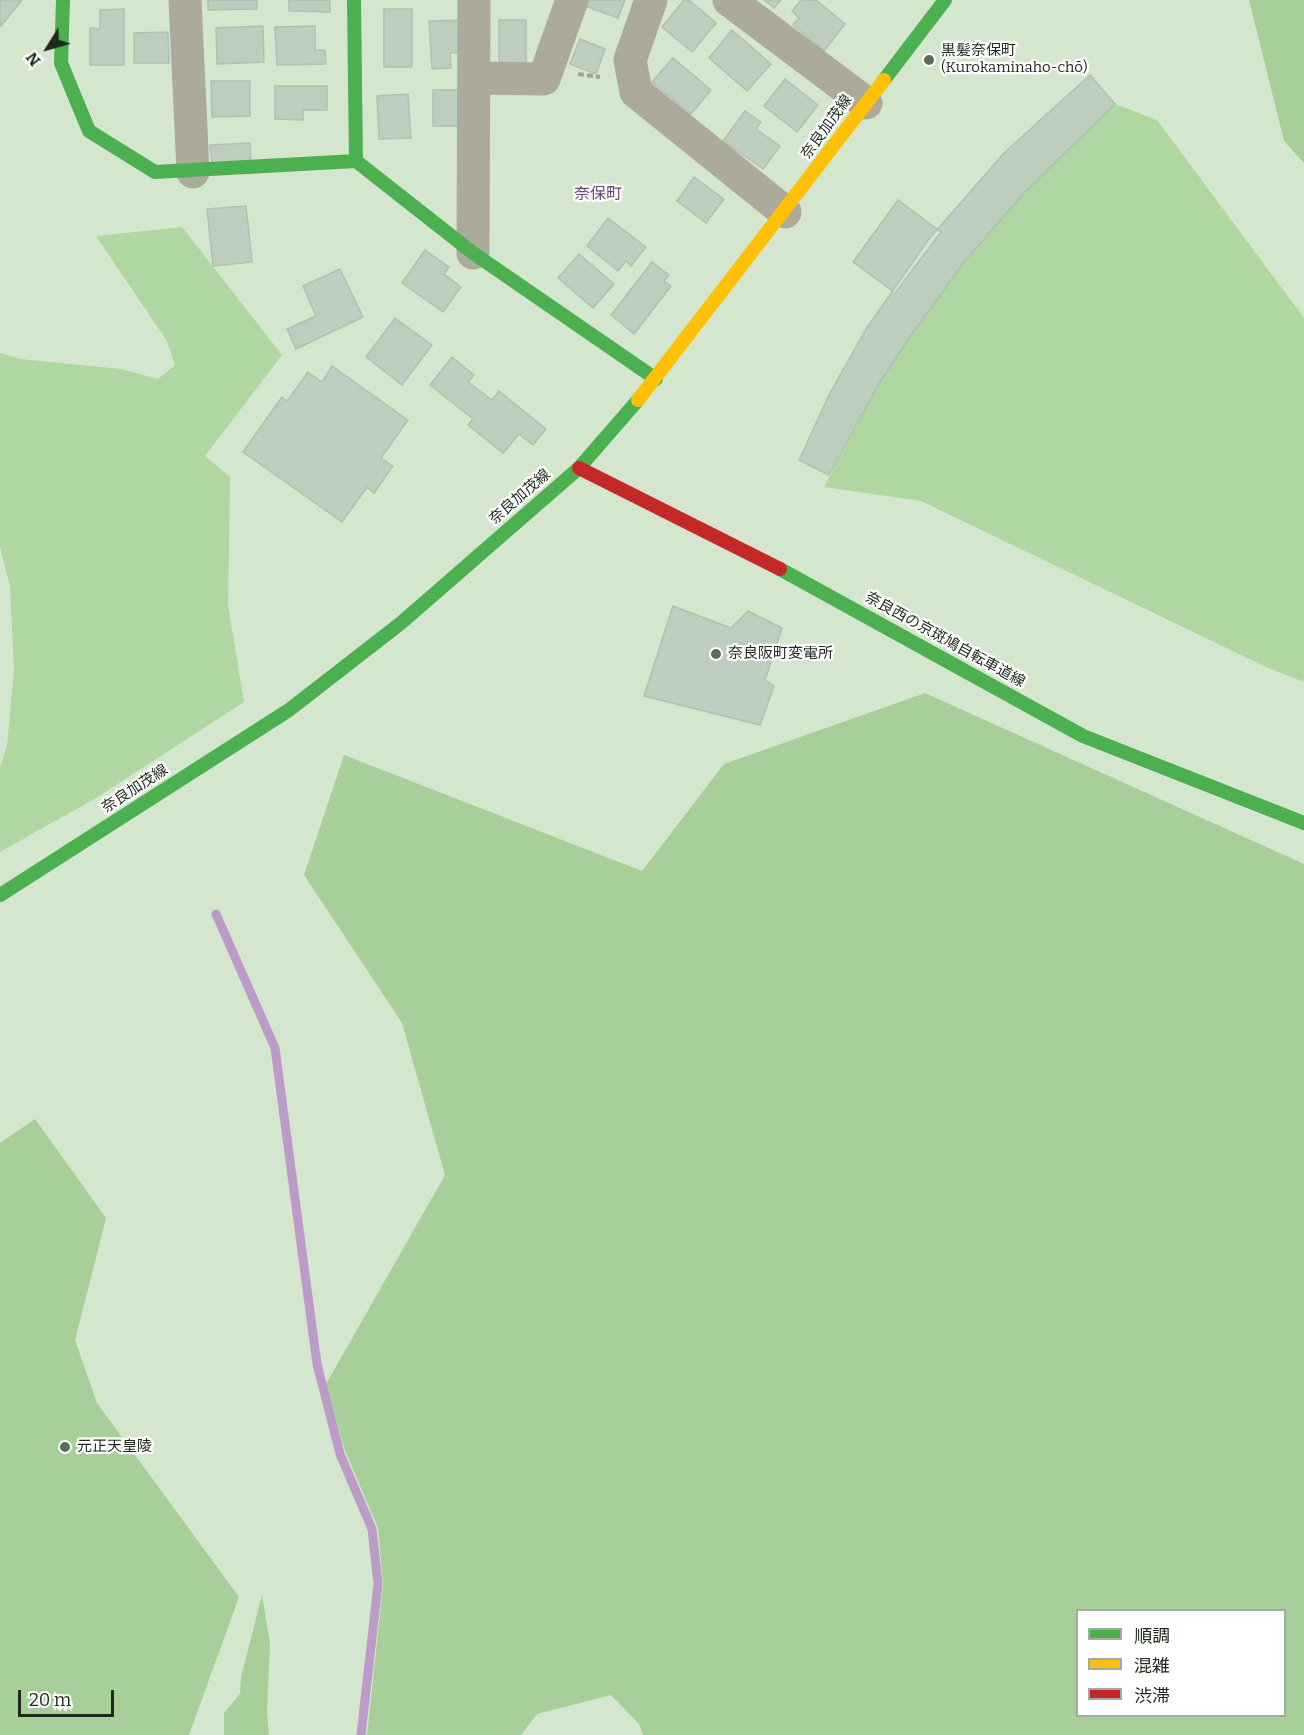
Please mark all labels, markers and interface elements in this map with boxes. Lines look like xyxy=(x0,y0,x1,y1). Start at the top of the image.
north arrow xyxy=(18,18,78,78)
place label: 黒髪奈保町 (Kurokaminaho-chō) xyxy=(941,42,1088,77)
text: N xyxy=(22,48,45,70)
marker: 黒髪奈保町 (Kurokaminaho-chō) xyxy=(922,53,936,67)
street label: 奈良加茂線 xyxy=(798,91,856,163)
district label: 奈保町 xyxy=(574,185,622,205)
street label: 奈良加茂線 xyxy=(486,466,554,528)
street label: 奈良西の京斑鳩自転車道線 xyxy=(862,588,1028,692)
place label: 奈良阪町変電所 xyxy=(728,645,833,663)
marker: 奈良阪町変電所 xyxy=(709,647,723,661)
street label: 奈良加茂線 xyxy=(99,761,171,817)
place label: 元正天皇陵 xyxy=(77,1438,152,1456)
marker: 元正天皇陵 xyxy=(58,1440,72,1454)
legend xyxy=(1076,1609,1286,1717)
text: 順調 xyxy=(1134,1625,1170,1647)
text: 混雑 xyxy=(1134,1655,1170,1677)
scale bar xyxy=(21,1678,117,1716)
text: 渋滞 xyxy=(1134,1685,1170,1707)
text: 20 m xyxy=(29,1689,71,1711)

